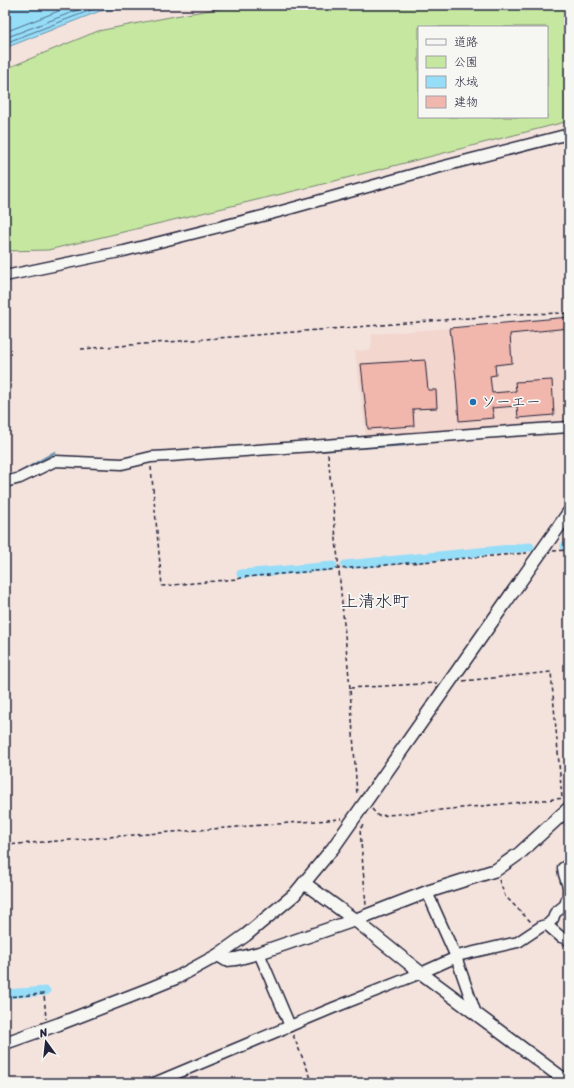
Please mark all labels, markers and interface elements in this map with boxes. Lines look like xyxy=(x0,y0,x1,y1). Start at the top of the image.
legend xyxy=(418,26,548,118)
text: 道路 xyxy=(454,31,478,53)
text: 公園 xyxy=(454,51,478,73)
text: 水域 xyxy=(454,71,478,93)
text: 建物 xyxy=(454,91,478,113)
place label: ソーエー xyxy=(481,389,541,415)
marker: ソーエー xyxy=(468,397,478,407)
district label: 上清水町 xyxy=(341,586,409,616)
north arrow xyxy=(26,1022,66,1062)
text: N xyxy=(36,1023,50,1043)

